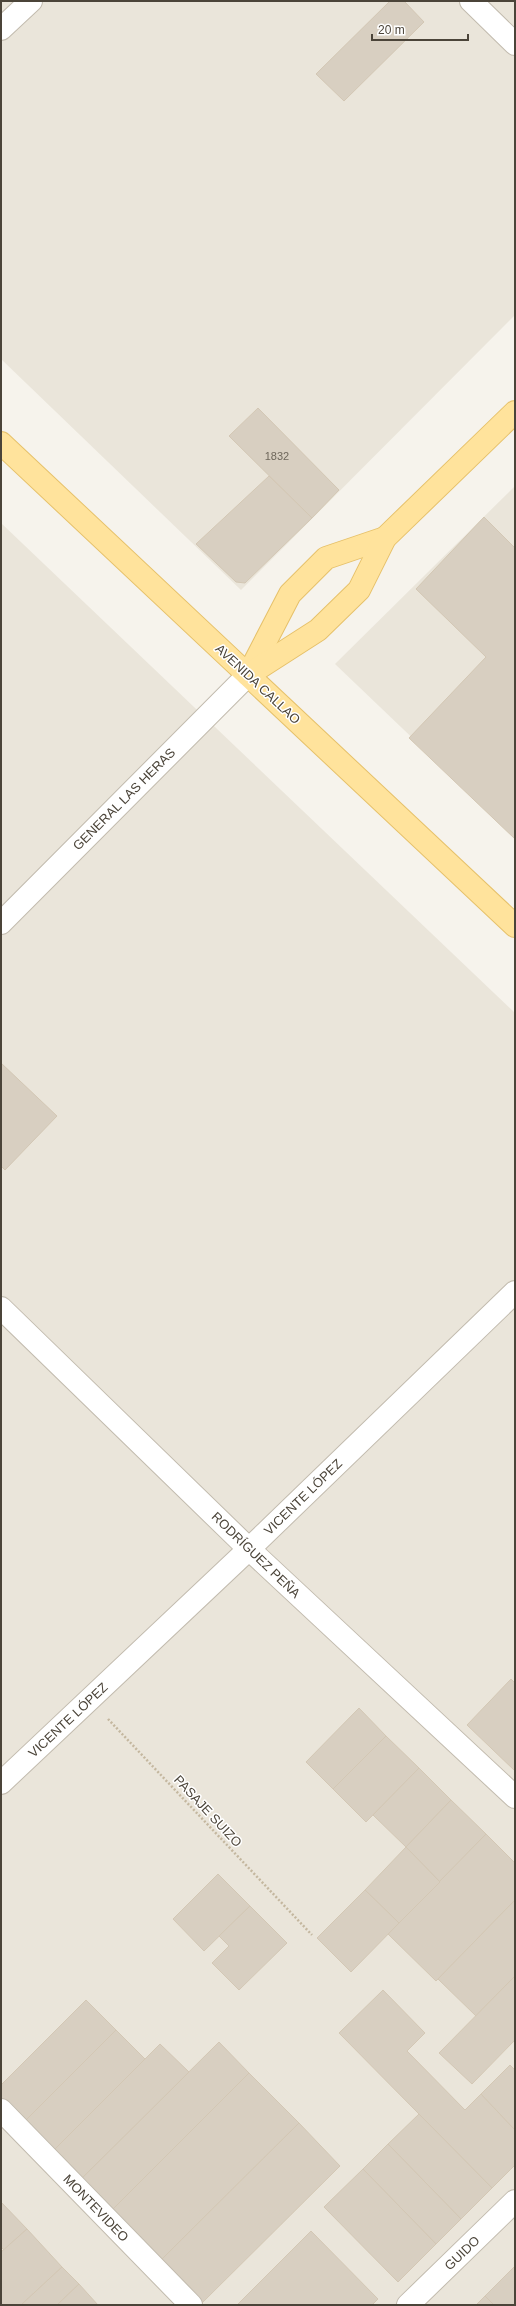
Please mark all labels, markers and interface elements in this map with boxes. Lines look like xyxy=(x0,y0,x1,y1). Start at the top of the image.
scale bar xyxy=(372,16,468,42)
text: 20 m xyxy=(378,23,405,37)
house number: 1832 xyxy=(265,450,289,462)
street label: AVENIDA CALLAO xyxy=(213,641,303,727)
street label: GENERAL LAS HERAS xyxy=(70,745,178,853)
street label: VICENTE LÓPEZ xyxy=(261,1456,345,1538)
street label: RODRÍGUEZ PEÑA xyxy=(209,1509,304,1601)
street label: VICENTE LÓPEZ xyxy=(25,1679,111,1760)
street label: PASAJE SUIZO xyxy=(171,1772,245,1850)
street label: MONTEVIDEO xyxy=(60,2171,132,2245)
street label: GUIDO xyxy=(441,2233,483,2273)

